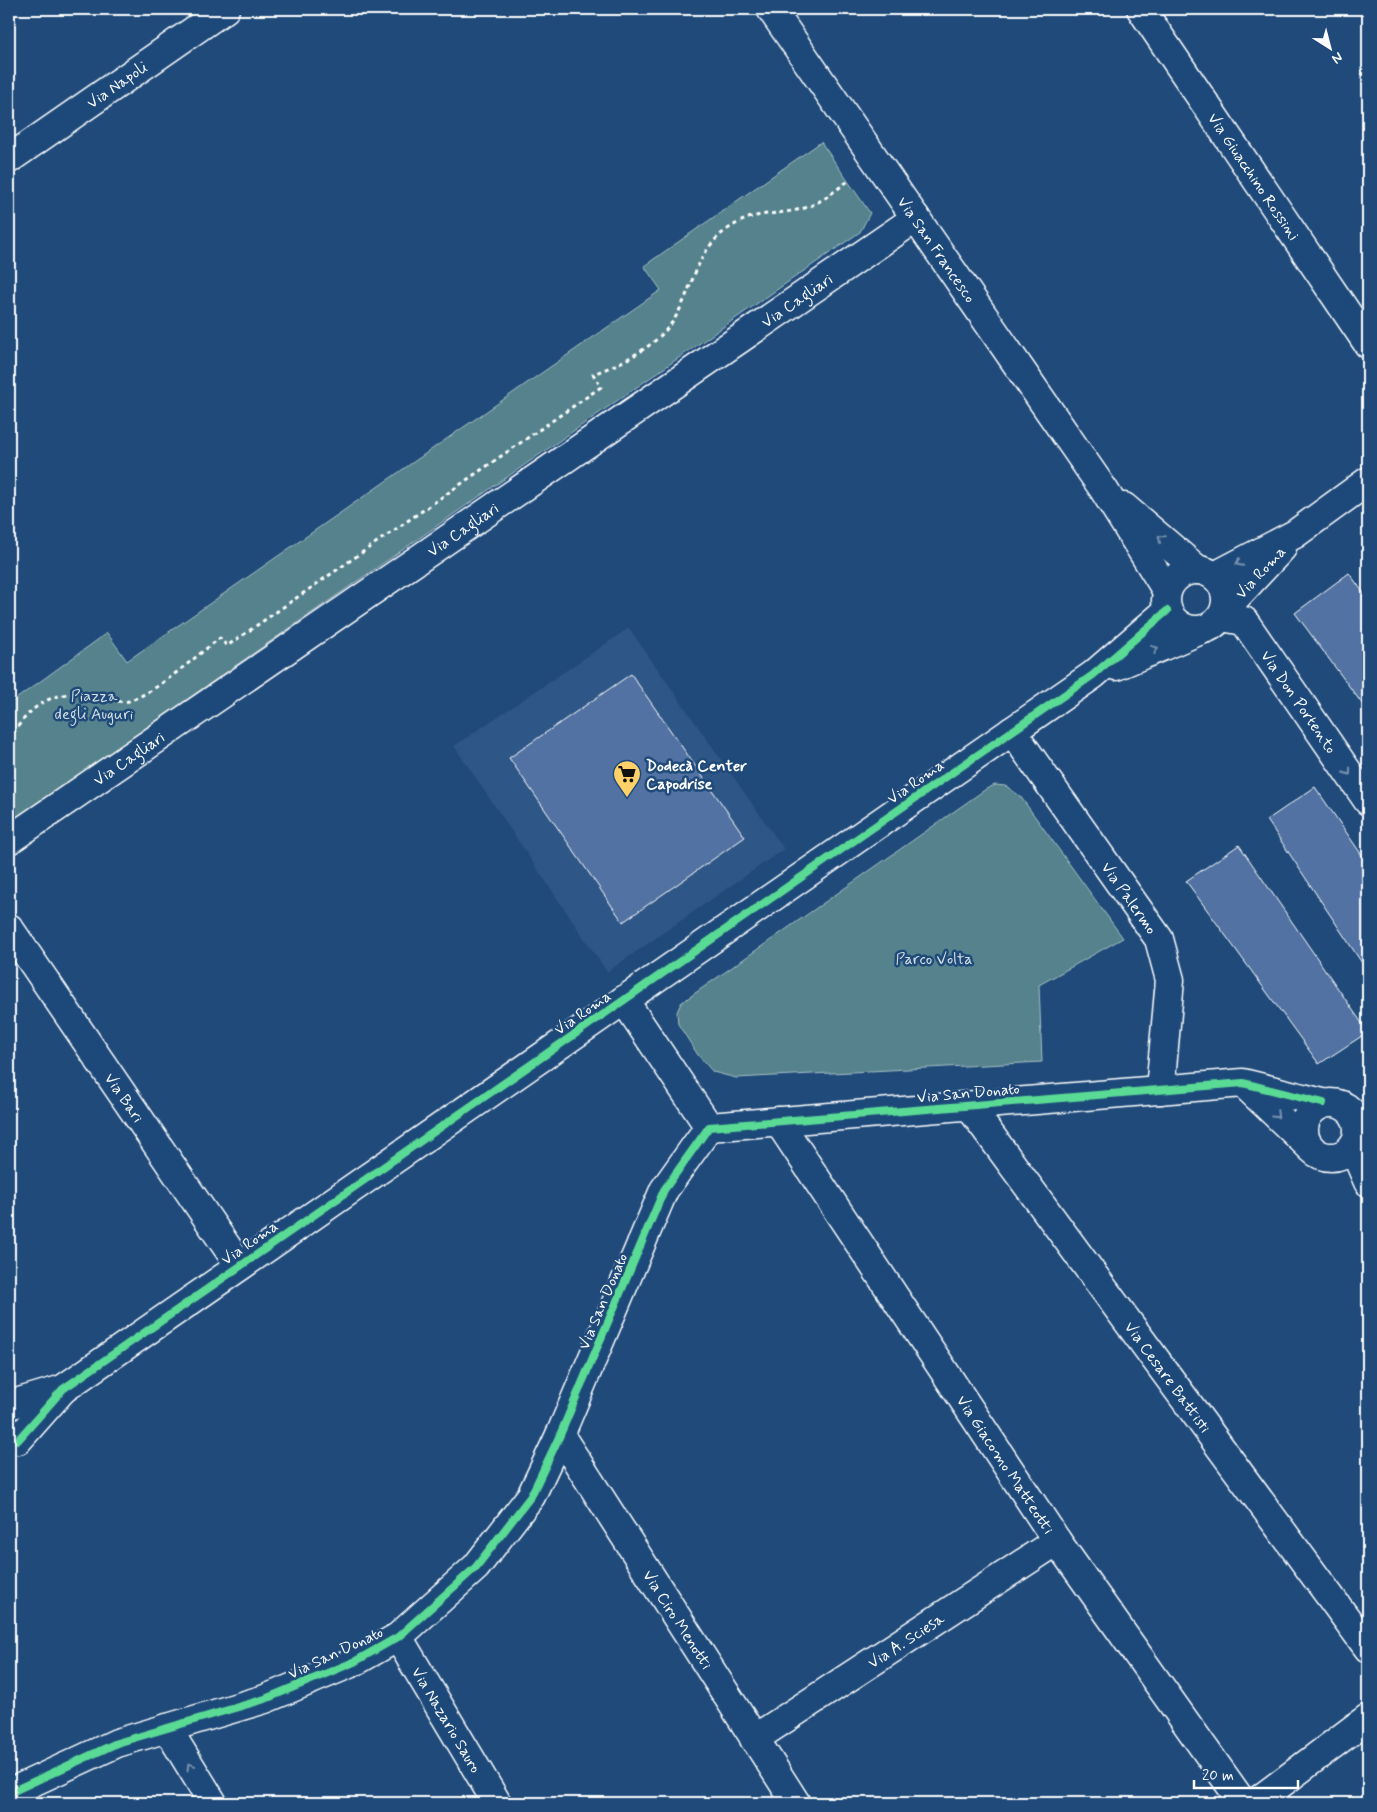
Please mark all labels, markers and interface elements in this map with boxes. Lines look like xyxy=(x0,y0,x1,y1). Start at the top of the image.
north arrow xyxy=(1304,22,1354,72)
text: N xyxy=(1328,48,1346,68)
street label: Via Napoli xyxy=(83,57,152,114)
street label: Via Giuacchino Rossini xyxy=(1202,109,1304,245)
street label: Via San Francesco xyxy=(892,193,980,307)
street label: Via Cagliari xyxy=(758,269,837,333)
street label: Via Cagliari xyxy=(424,498,503,562)
one-way arrow xyxy=(1157,535,1166,544)
street label: Via Roma xyxy=(1231,542,1291,604)
one-way arrow xyxy=(1235,557,1244,567)
one-way arrow xyxy=(1150,645,1159,656)
street label: Via Don Portento xyxy=(1255,647,1341,758)
park label: Piazza degli Auguri xyxy=(55,686,134,726)
street label: Via Cagliari xyxy=(90,727,169,791)
street label: Via Roma xyxy=(883,755,949,810)
place label: Dodecà Center Capodrise xyxy=(646,756,747,795)
supermarket icon: Dodecà Center Capodrise xyxy=(612,759,642,798)
one-way arrow xyxy=(1342,766,1351,776)
street label: Via Palermo xyxy=(1096,858,1161,939)
park label: Parco Volta xyxy=(896,949,972,970)
street label: Via Roma xyxy=(550,986,616,1041)
street label: Via Bari xyxy=(99,1069,148,1128)
street label: Via San Donato xyxy=(916,1079,1020,1108)
one-way arrow xyxy=(1270,1109,1279,1118)
street label: Via Roma xyxy=(217,1216,283,1271)
street label: Via San Donato xyxy=(574,1250,633,1353)
street label: Via Cesare Battisti xyxy=(1119,1318,1215,1438)
street label: Via Giacomo Matteotti xyxy=(951,1392,1059,1539)
street label: Via Ciro Menotti xyxy=(637,1566,717,1674)
street label: Via A. Sciesa xyxy=(864,1608,949,1674)
street label: Via San Donato xyxy=(285,1622,387,1685)
street label: Via Nazario Sauro xyxy=(406,1663,486,1777)
scale bar xyxy=(1194,1757,1298,1789)
one-way arrow xyxy=(186,1762,196,1771)
text: 20 m xyxy=(1202,1766,1234,1786)

